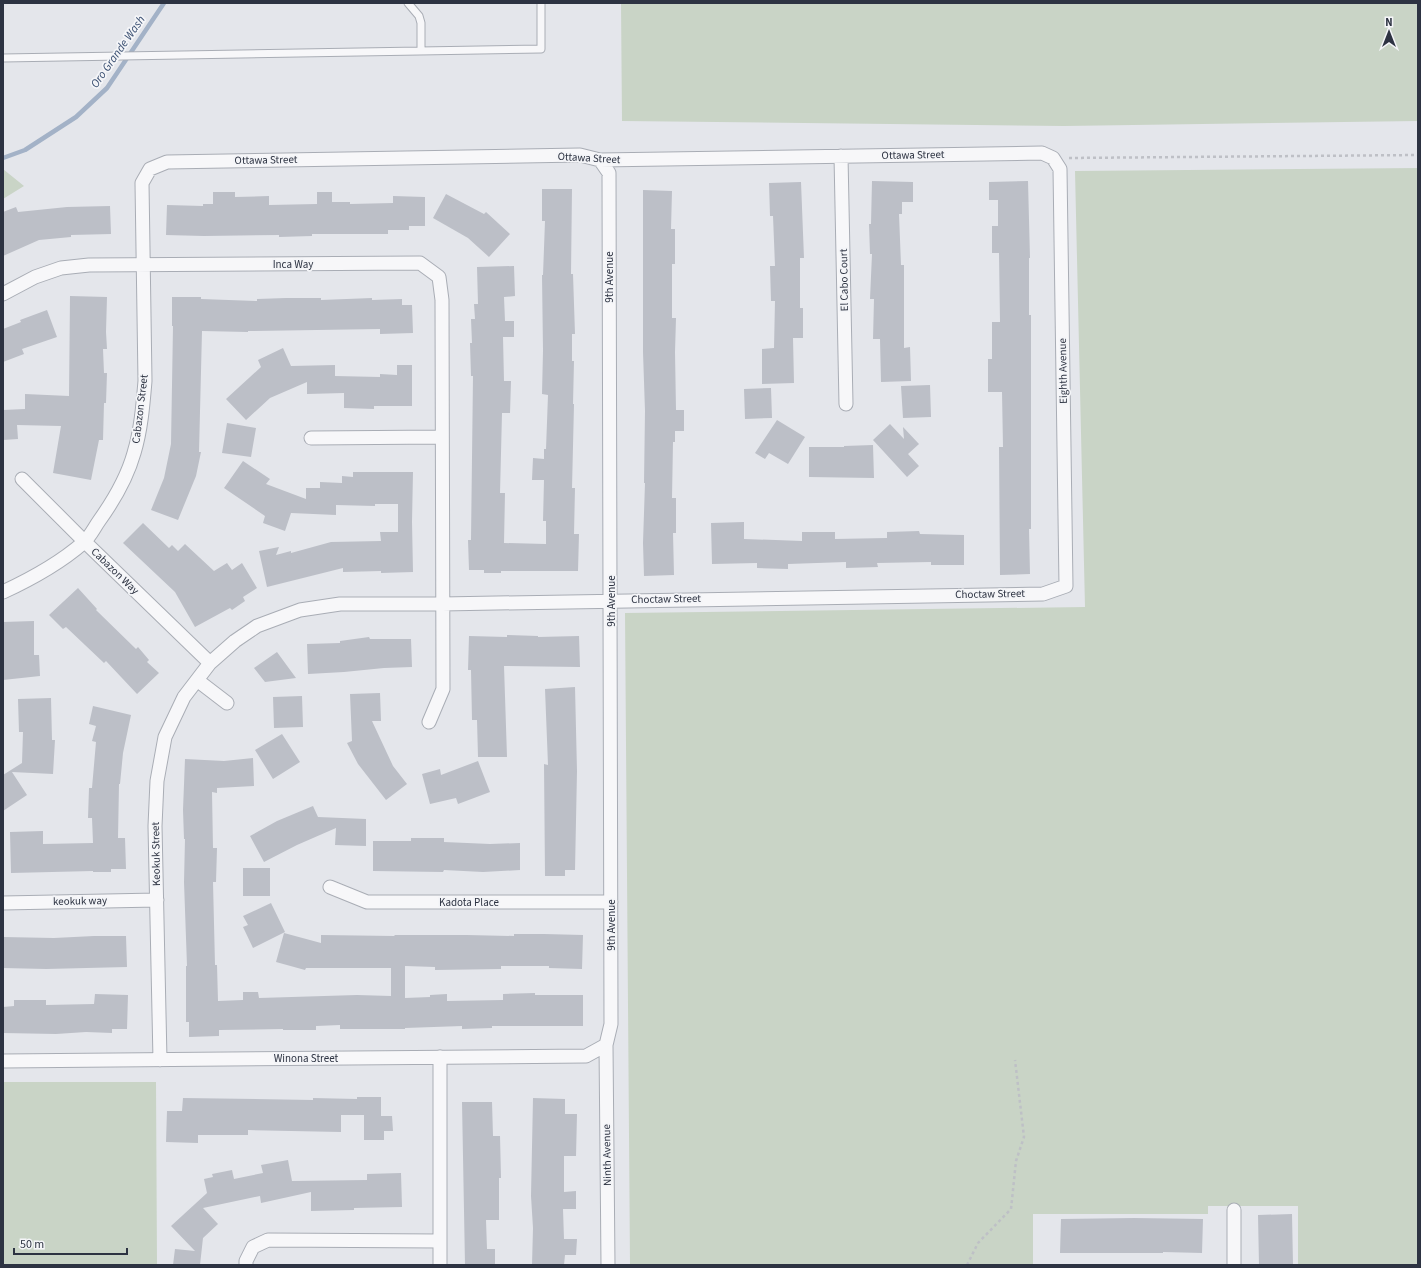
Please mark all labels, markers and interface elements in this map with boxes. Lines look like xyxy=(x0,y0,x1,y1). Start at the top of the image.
water label: Oro Grande Wash xyxy=(87,12,149,92)
north arrow xyxy=(1369,12,1409,52)
text: N xyxy=(1385,15,1393,30)
street label: Ottawa Street xyxy=(881,147,945,163)
street label: Ottawa Street xyxy=(557,149,621,167)
street label: Ottawa Street xyxy=(234,152,298,168)
street label: El Cabo Court xyxy=(836,248,852,311)
street label: 9th Avenue xyxy=(602,251,617,303)
street label: Inca Way xyxy=(273,257,313,272)
street label: Eighth Avenue xyxy=(1055,337,1071,404)
street label: Cabazon Street xyxy=(128,373,152,444)
street label: Cabazon Way xyxy=(88,544,142,598)
street label: 9th Avenue xyxy=(604,575,619,627)
street label: Choctaw Street xyxy=(955,586,1025,602)
street label: Choctaw Street xyxy=(631,591,701,607)
street label: Keokuk Street xyxy=(148,822,164,886)
street label: keokuk way xyxy=(53,893,107,909)
street label: Kadota Place xyxy=(439,895,499,910)
street label: 9th Avenue xyxy=(604,899,619,951)
street label: Winona Street xyxy=(274,1051,339,1066)
street label: Ninth Avenue xyxy=(599,1124,615,1186)
scale bar xyxy=(14,1230,127,1256)
text: 50 m xyxy=(20,1236,44,1253)

